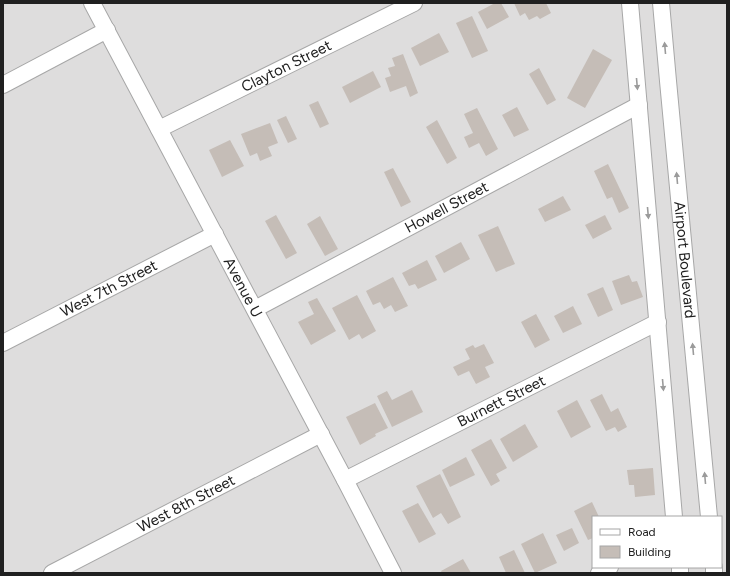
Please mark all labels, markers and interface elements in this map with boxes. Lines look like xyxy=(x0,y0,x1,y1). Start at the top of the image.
street label: Clayton Street xyxy=(238,36,335,96)
one-way arrow xyxy=(661,42,668,54)
one-way arrow xyxy=(634,78,640,90)
one-way arrow xyxy=(674,171,680,184)
street label: Howell Street xyxy=(402,178,492,237)
street label: Airport Boulevard xyxy=(670,201,699,319)
one-way arrow xyxy=(645,207,652,219)
street label: Avenue U xyxy=(220,254,266,320)
street label: West 7th Street xyxy=(57,256,160,321)
one-way arrow xyxy=(690,343,697,355)
street label: Burnett Street xyxy=(454,371,549,431)
one-way arrow xyxy=(660,379,666,391)
street label: West 8th Street xyxy=(134,471,238,536)
one-way arrow xyxy=(702,472,709,484)
legend xyxy=(592,516,722,568)
text: Road xyxy=(628,525,656,539)
text: Building xyxy=(628,545,671,559)

